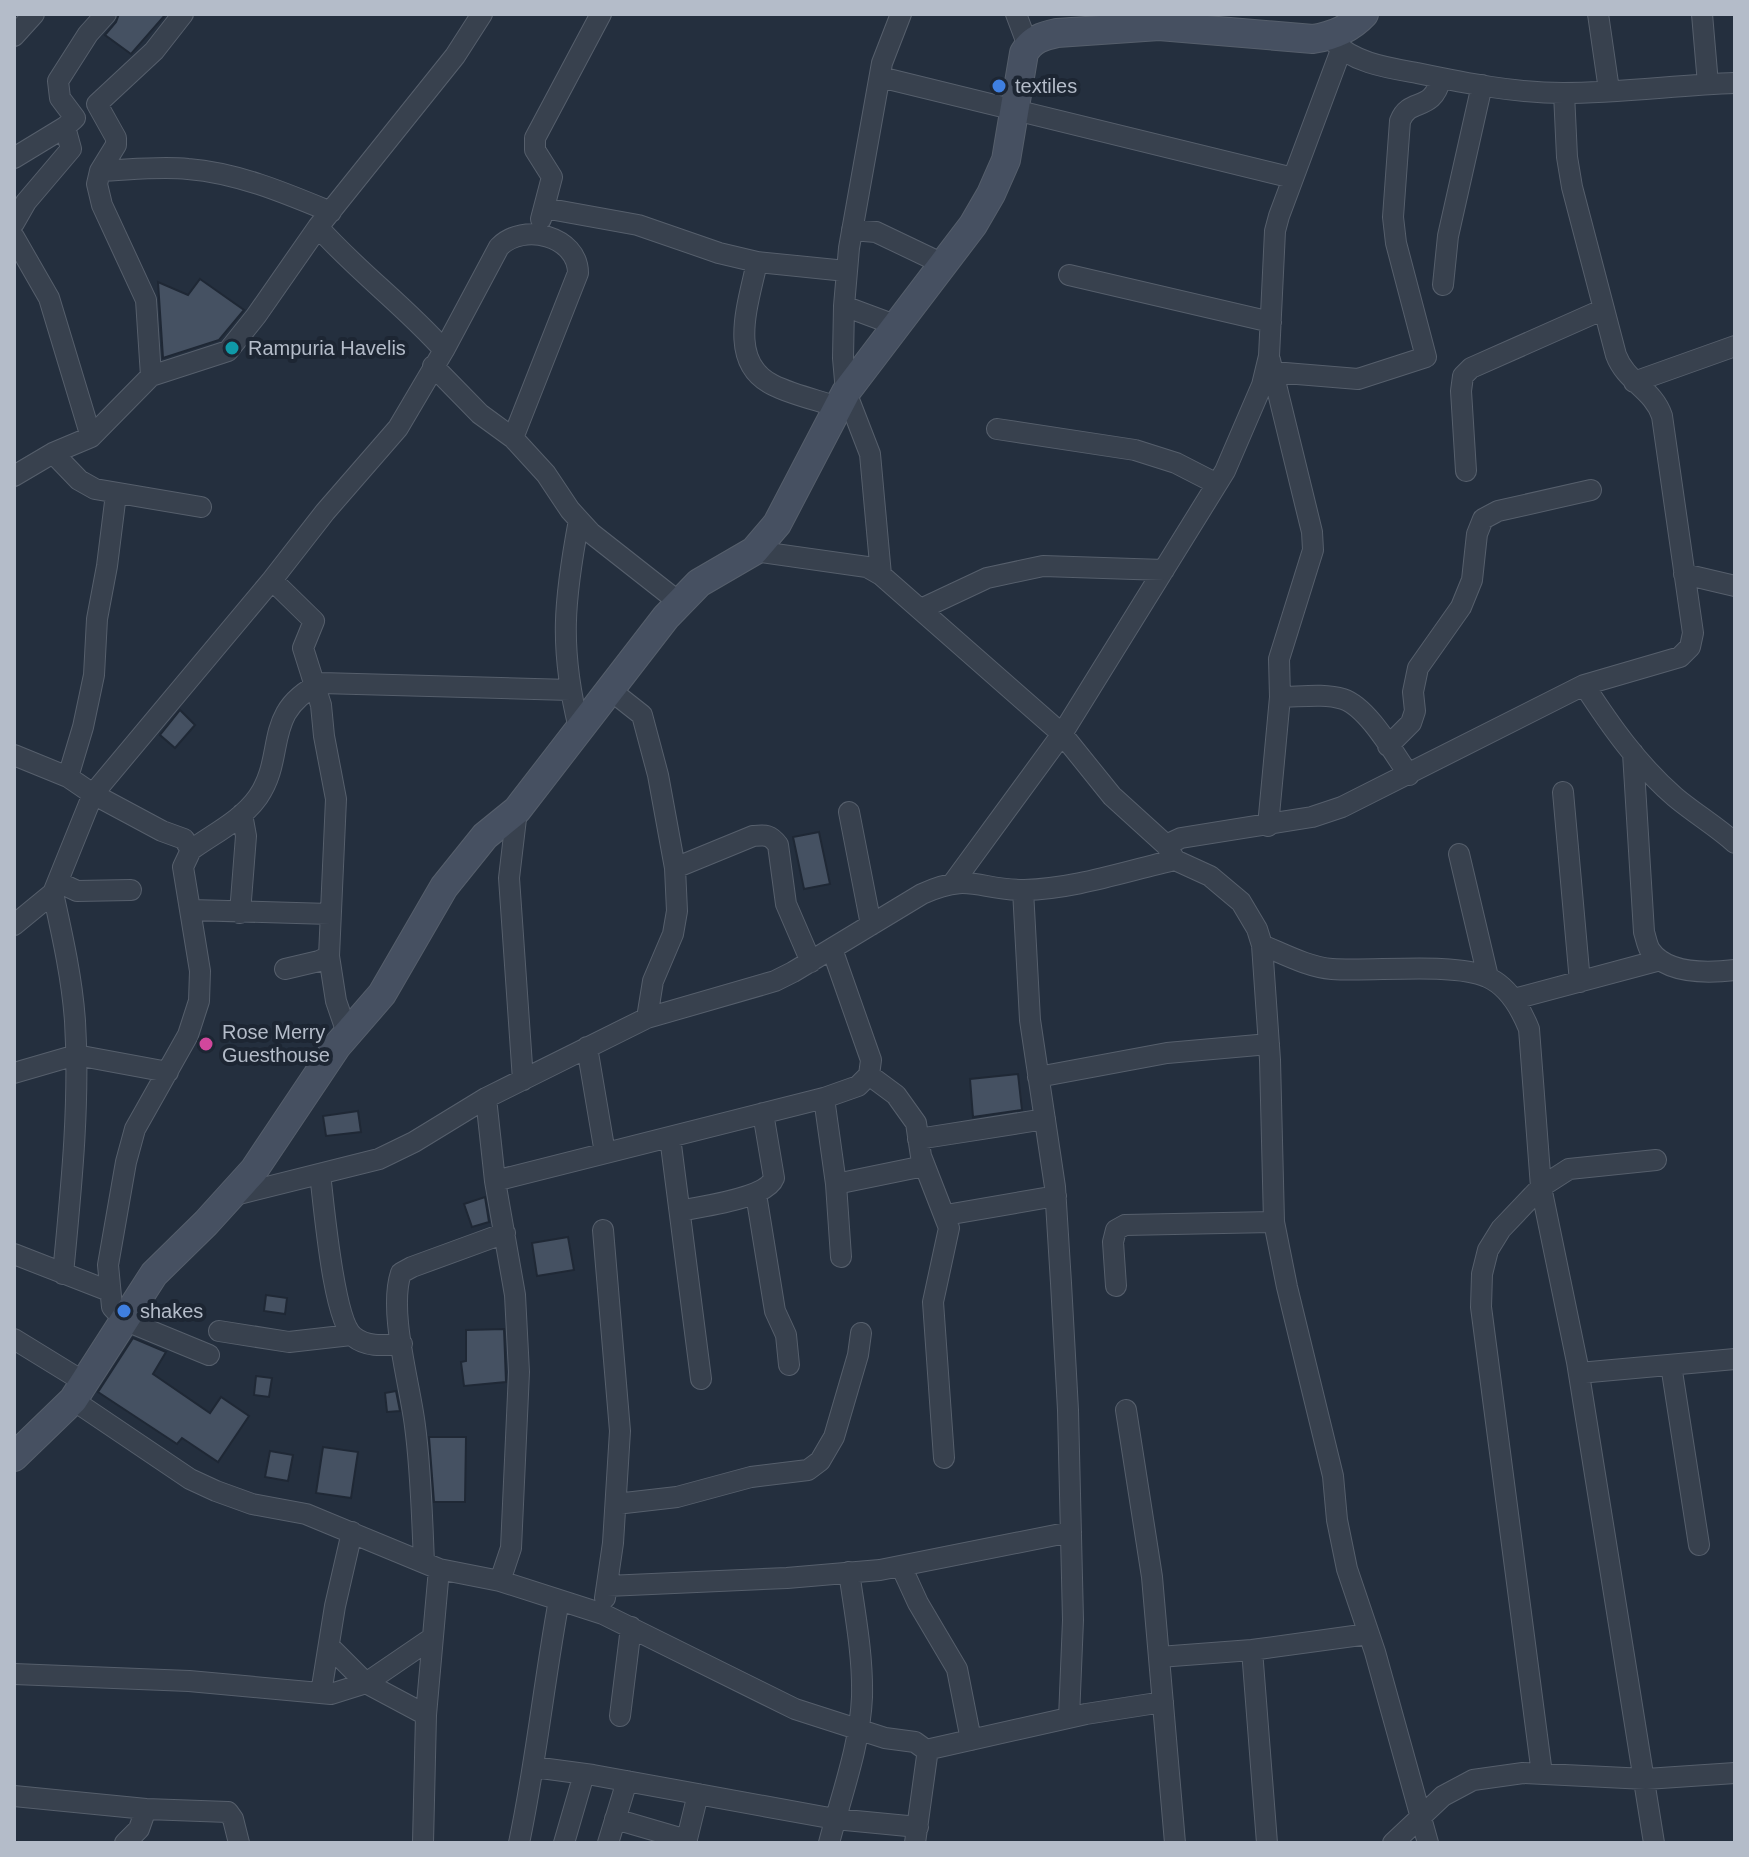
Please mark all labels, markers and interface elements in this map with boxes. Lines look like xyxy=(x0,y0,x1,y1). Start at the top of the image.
place label: textiles xyxy=(1015,75,1077,97)
marker: textiles xyxy=(990,77,1008,95)
place label: Rampuria Havelis xyxy=(248,337,406,359)
marker: Rampuria Havelis xyxy=(223,339,241,357)
place label: Rose Merry Guesthouse xyxy=(222,1021,330,1066)
marker: Rose Merry Guesthouse xyxy=(197,1035,215,1053)
place label: shakes xyxy=(140,1300,203,1322)
marker: shakes xyxy=(115,1302,133,1320)

